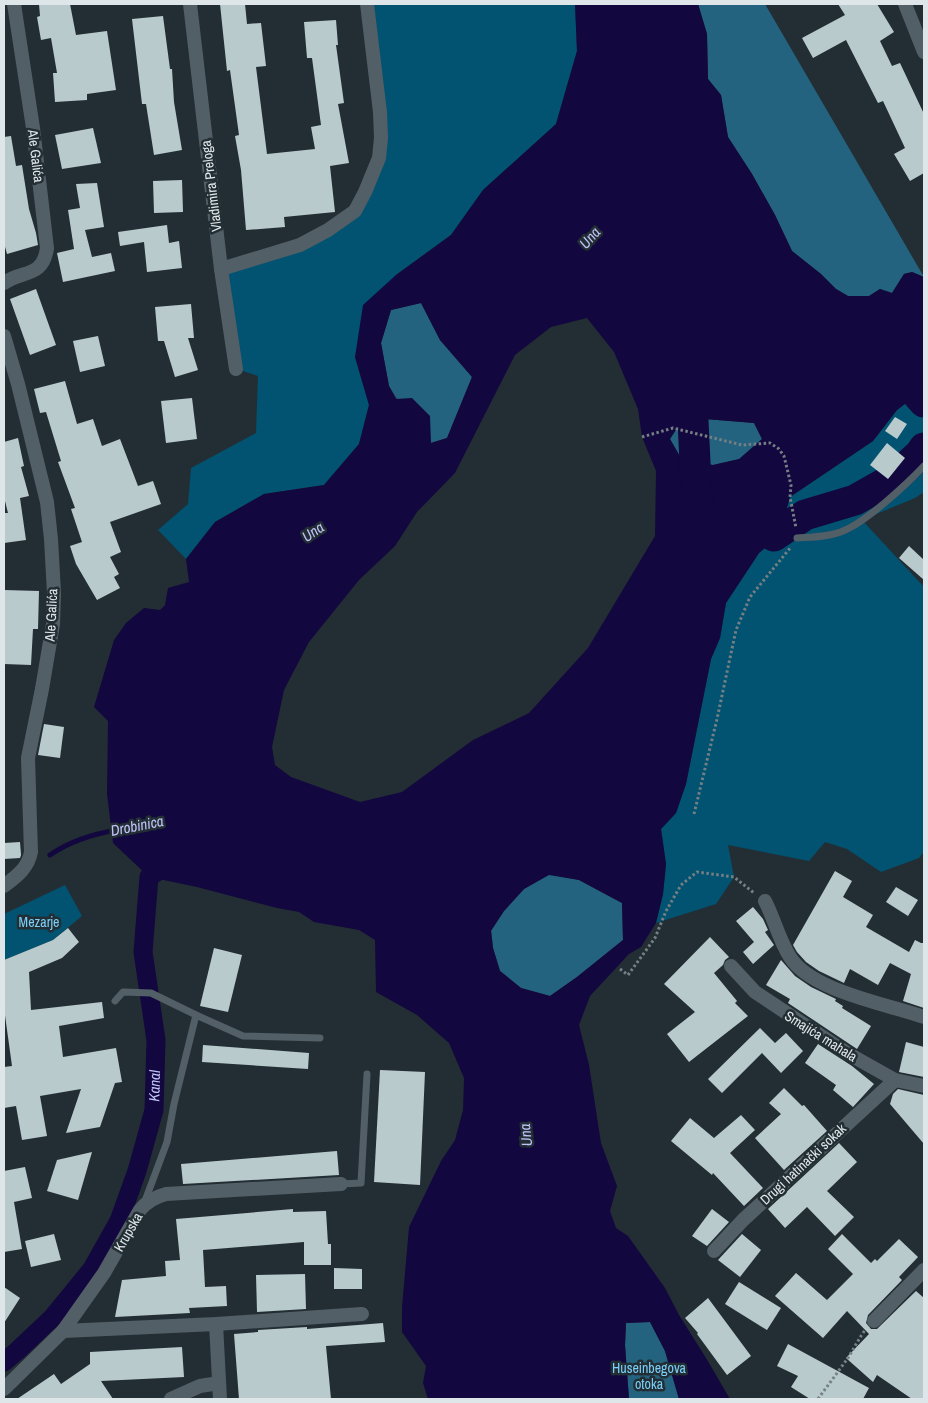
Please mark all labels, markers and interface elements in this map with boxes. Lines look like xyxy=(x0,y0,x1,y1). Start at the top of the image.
street label: Ale Galića xyxy=(24,128,48,184)
street label: Vladimira Preloga xyxy=(196,139,226,233)
water label: Una xyxy=(574,222,605,253)
water label: Una xyxy=(297,516,328,547)
street label: Ale Galića xyxy=(41,587,61,643)
water label: Drobinica xyxy=(109,810,165,841)
park label: Mezarje xyxy=(19,913,59,931)
street label: Smajića mahala xyxy=(781,1007,861,1066)
water label: Kanal xyxy=(143,1070,165,1102)
street label: Drugi hatinački sokak xyxy=(756,1119,850,1208)
water label: Una xyxy=(514,1123,537,1147)
street label: Krupska xyxy=(110,1209,147,1255)
park label: Huseinbegova otoka xyxy=(612,1359,687,1393)

